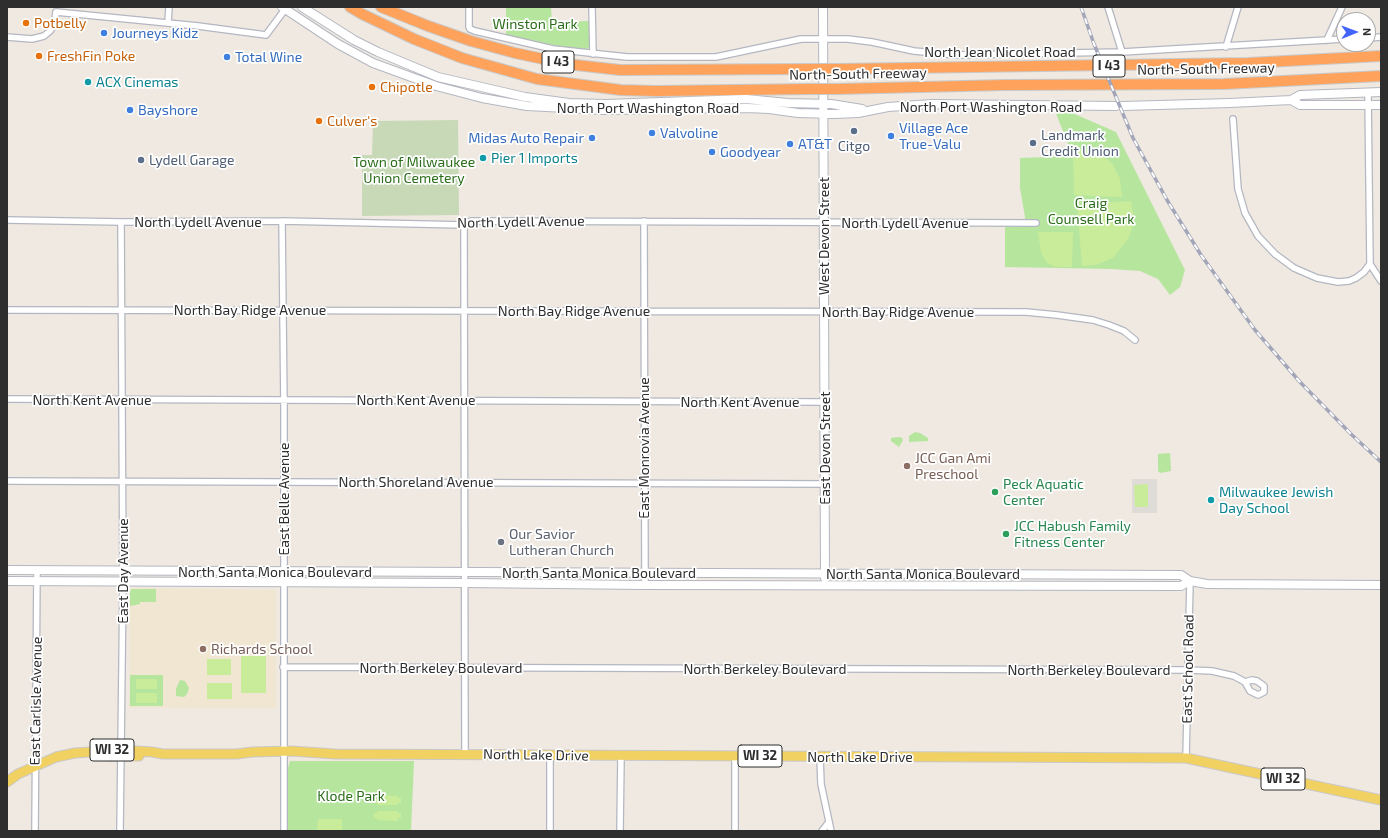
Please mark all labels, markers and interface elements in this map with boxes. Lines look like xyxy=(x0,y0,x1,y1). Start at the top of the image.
north arrow xyxy=(1336,12,1376,52)
place label: Potbelly xyxy=(34,15,86,31)
park label: Winston Park xyxy=(492,16,578,32)
marker: Potbelly xyxy=(21,18,31,28)
place label: Journeys Kidz xyxy=(112,25,198,41)
marker: Journeys Kidz xyxy=(99,28,109,38)
text: N xyxy=(1361,28,1374,36)
street label: North Jean Nicolet Road xyxy=(924,44,1076,60)
place label: FreshFin Poke xyxy=(47,48,135,64)
place label: Total Wine xyxy=(235,49,302,65)
marker: FreshFin Poke xyxy=(34,51,44,61)
road number: I 43 xyxy=(542,51,574,73)
marker: Total Wine xyxy=(222,52,232,62)
road number: I 43 xyxy=(1093,55,1125,77)
street label: North-South Freeway xyxy=(1137,59,1275,79)
street label: North-South Freeway xyxy=(789,64,927,84)
place label: ACX Cinemas xyxy=(96,74,178,90)
marker: ACX Cinemas xyxy=(83,77,93,87)
place label: Chipotle xyxy=(380,79,433,95)
marker: Chipotle xyxy=(367,82,377,92)
street label: North Port Washington Road xyxy=(900,99,1082,115)
street label: North Port Washington Road xyxy=(557,100,739,116)
place label: Bayshore xyxy=(138,102,198,118)
marker: Bayshore xyxy=(125,105,135,115)
place label: Culver's xyxy=(327,113,377,129)
marker: Culver's xyxy=(314,116,324,126)
place label: Village Ace True-Valu xyxy=(899,120,968,152)
place label: Valvoline xyxy=(660,125,718,141)
marker: Citgo xyxy=(849,126,859,136)
place label: Landmark Credit Union xyxy=(1041,127,1119,160)
marker: Valvoline xyxy=(647,128,657,138)
place label: Midas Auto Repair xyxy=(468,130,584,146)
marker: Village Ace True-Valu xyxy=(886,131,896,141)
marker: Midas Auto Repair xyxy=(587,133,597,143)
place label: AT&T xyxy=(798,136,832,152)
place label: Citgo xyxy=(838,138,870,154)
marker: Landmark Credit Union xyxy=(1028,138,1038,148)
marker: AT&T xyxy=(785,139,795,149)
place label: Goodyear xyxy=(720,144,781,160)
marker: Goodyear xyxy=(707,147,717,157)
place label: Pier 1 Imports xyxy=(491,150,578,166)
place label: Lydell Garage xyxy=(149,152,235,168)
marker: Pier 1 Imports xyxy=(478,153,488,163)
park label: Town of Milwaukee Union Cemetery xyxy=(353,154,475,186)
marker: Lydell Garage xyxy=(136,155,146,165)
street label: West Devon Street xyxy=(816,177,832,295)
park label: Craig Counsell Park xyxy=(1048,195,1134,228)
street label: North Lydell Avenue xyxy=(457,212,585,232)
street label: North Lydell Avenue xyxy=(134,214,262,230)
street label: North Lydell Avenue xyxy=(841,215,969,231)
street label: North Bay Ridge Avenue xyxy=(174,302,326,318)
street label: North Bay Ridge Avenue xyxy=(498,303,650,319)
street label: North Bay Ridge Avenue xyxy=(822,304,974,320)
street label: East Monrovia Avenue xyxy=(636,377,652,519)
street label: East Devon Street xyxy=(817,391,833,505)
street label: North Kent Avenue xyxy=(32,392,152,408)
street label: North Kent Avenue xyxy=(356,392,476,408)
street label: North Kent Avenue xyxy=(680,394,800,410)
street label: East Belle Avenue xyxy=(276,442,292,556)
place label: JCC Gan Ami Preschool xyxy=(915,450,991,482)
marker: JCC Gan Ami Preschool xyxy=(902,461,912,471)
street label: North Shoreland Avenue xyxy=(339,474,493,490)
place label: Peck Aquatic Center xyxy=(1003,476,1084,508)
place label: Milwaukee Jewish Day School xyxy=(1219,484,1333,516)
marker: Peck Aquatic Center xyxy=(990,487,1000,497)
marker: Milwaukee Jewish Day School xyxy=(1206,495,1216,505)
street label: East Day Avenue xyxy=(115,518,131,624)
place label: JCC Habush Family Fitness Center xyxy=(1014,518,1131,550)
place label: Our Savior Lutheran Church xyxy=(509,526,614,558)
marker: JCC Habush Family Fitness Center xyxy=(1001,529,1011,539)
marker: Our Savior Lutheran Church xyxy=(496,537,506,547)
street label: North Santa Monica Boulevard xyxy=(178,564,372,580)
street label: North Santa Monica Boulevard xyxy=(502,565,696,581)
street label: North Santa Monica Boulevard xyxy=(826,566,1020,582)
street label: East School Road xyxy=(1179,614,1197,724)
street label: East Carlisle Avenue xyxy=(26,636,46,766)
place label: Richards School xyxy=(211,641,312,657)
marker: Richards School xyxy=(198,644,208,654)
street label: North Berkeley Boulevard xyxy=(359,660,523,676)
street label: North Berkeley Boulevard xyxy=(683,661,847,677)
street label: North Berkeley Boulevard xyxy=(1007,662,1171,678)
road number: WI 32 xyxy=(90,739,134,761)
road number: WI 32 xyxy=(738,745,782,767)
street label: North Lake Drive xyxy=(483,746,589,764)
street label: North Lake Drive xyxy=(807,749,913,765)
road number: WI 32 xyxy=(1261,768,1305,790)
park label: Klode Park xyxy=(317,788,385,804)

